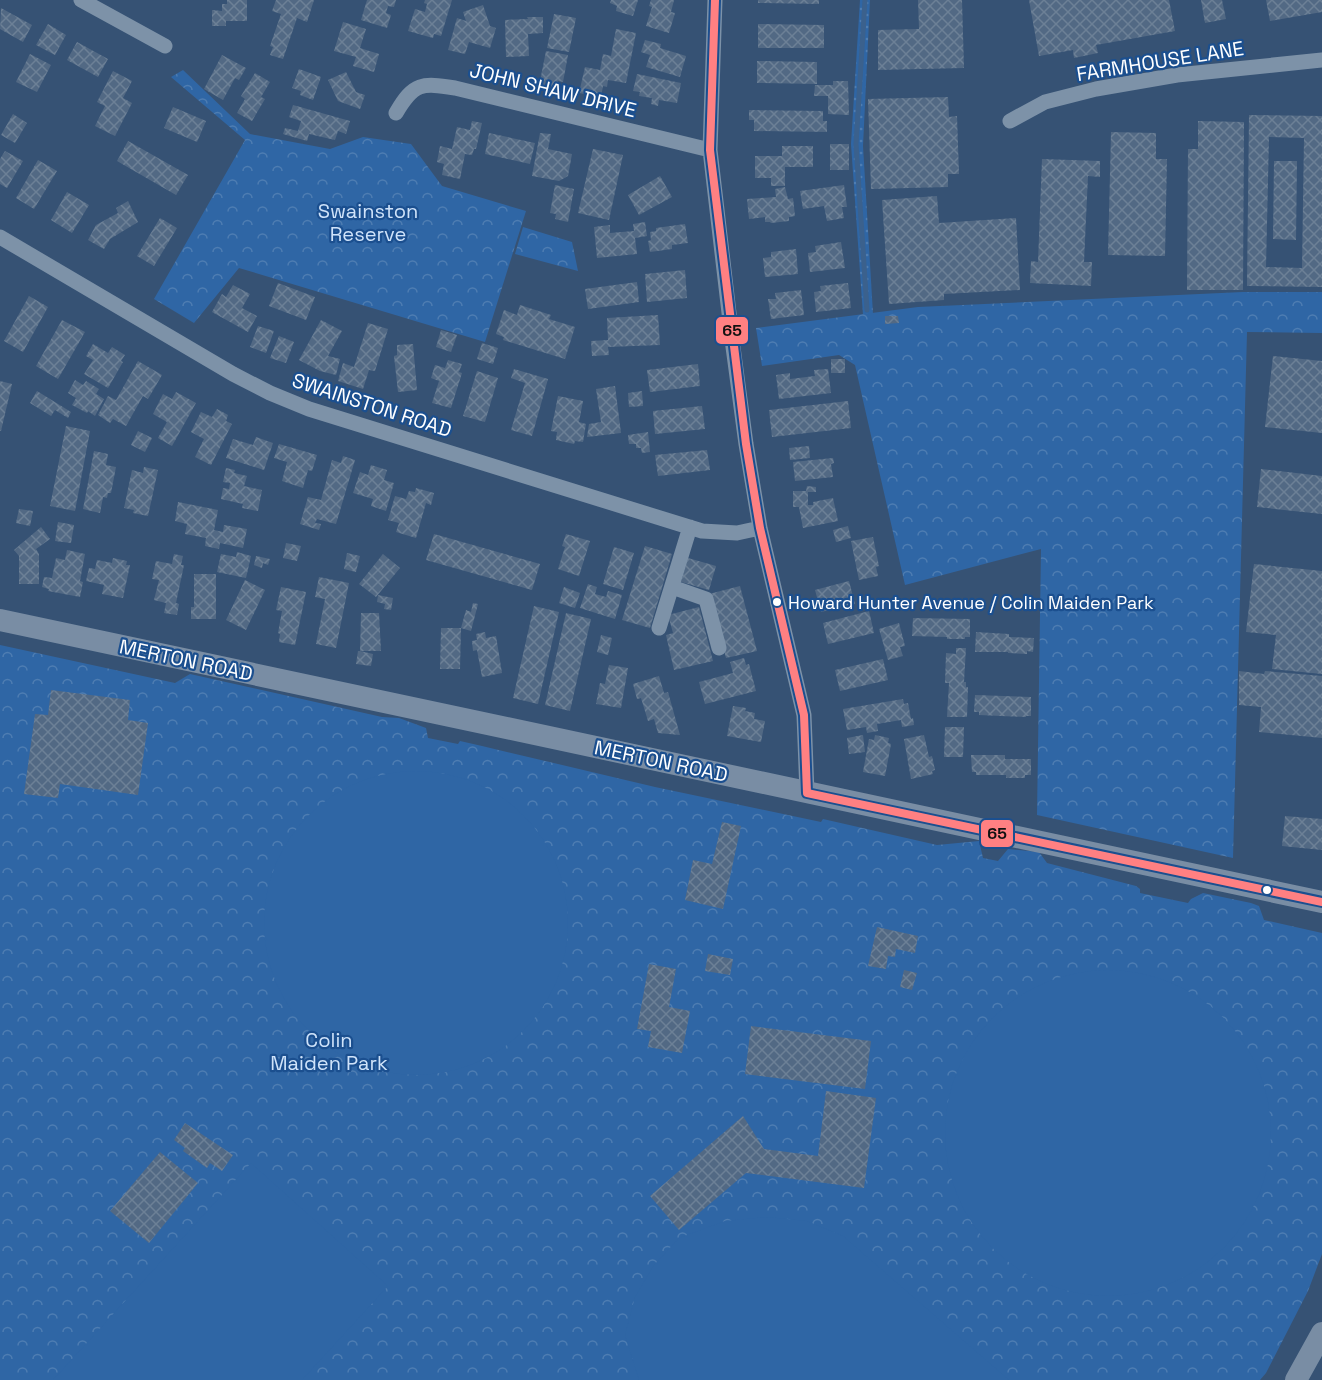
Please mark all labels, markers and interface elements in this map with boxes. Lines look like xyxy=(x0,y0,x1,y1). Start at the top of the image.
street label: FARMHOUSE LANE xyxy=(1075,35,1245,87)
street label: JOHN SHAW DRIVE xyxy=(467,57,639,123)
park label: Swainston Reserve xyxy=(318,198,418,247)
line badge: 65 xyxy=(715,316,749,345)
text: 65 xyxy=(722,320,742,341)
street label: SWAINSTON ROAD xyxy=(289,367,455,443)
place label: Howard Hunter Avenue / Colin Maiden Park xyxy=(788,591,1154,614)
marker: Howard Hunter Avenue / Colin Maiden Park xyxy=(771,596,783,608)
street label: MERTON ROAD xyxy=(117,633,255,687)
street label: MERTON ROAD xyxy=(592,734,730,788)
line badge: 65 xyxy=(980,819,1014,848)
text: 65 xyxy=(987,823,1007,844)
unlabelled marker xyxy=(1261,884,1273,896)
park label: Colin Maiden Park xyxy=(270,1027,388,1076)

